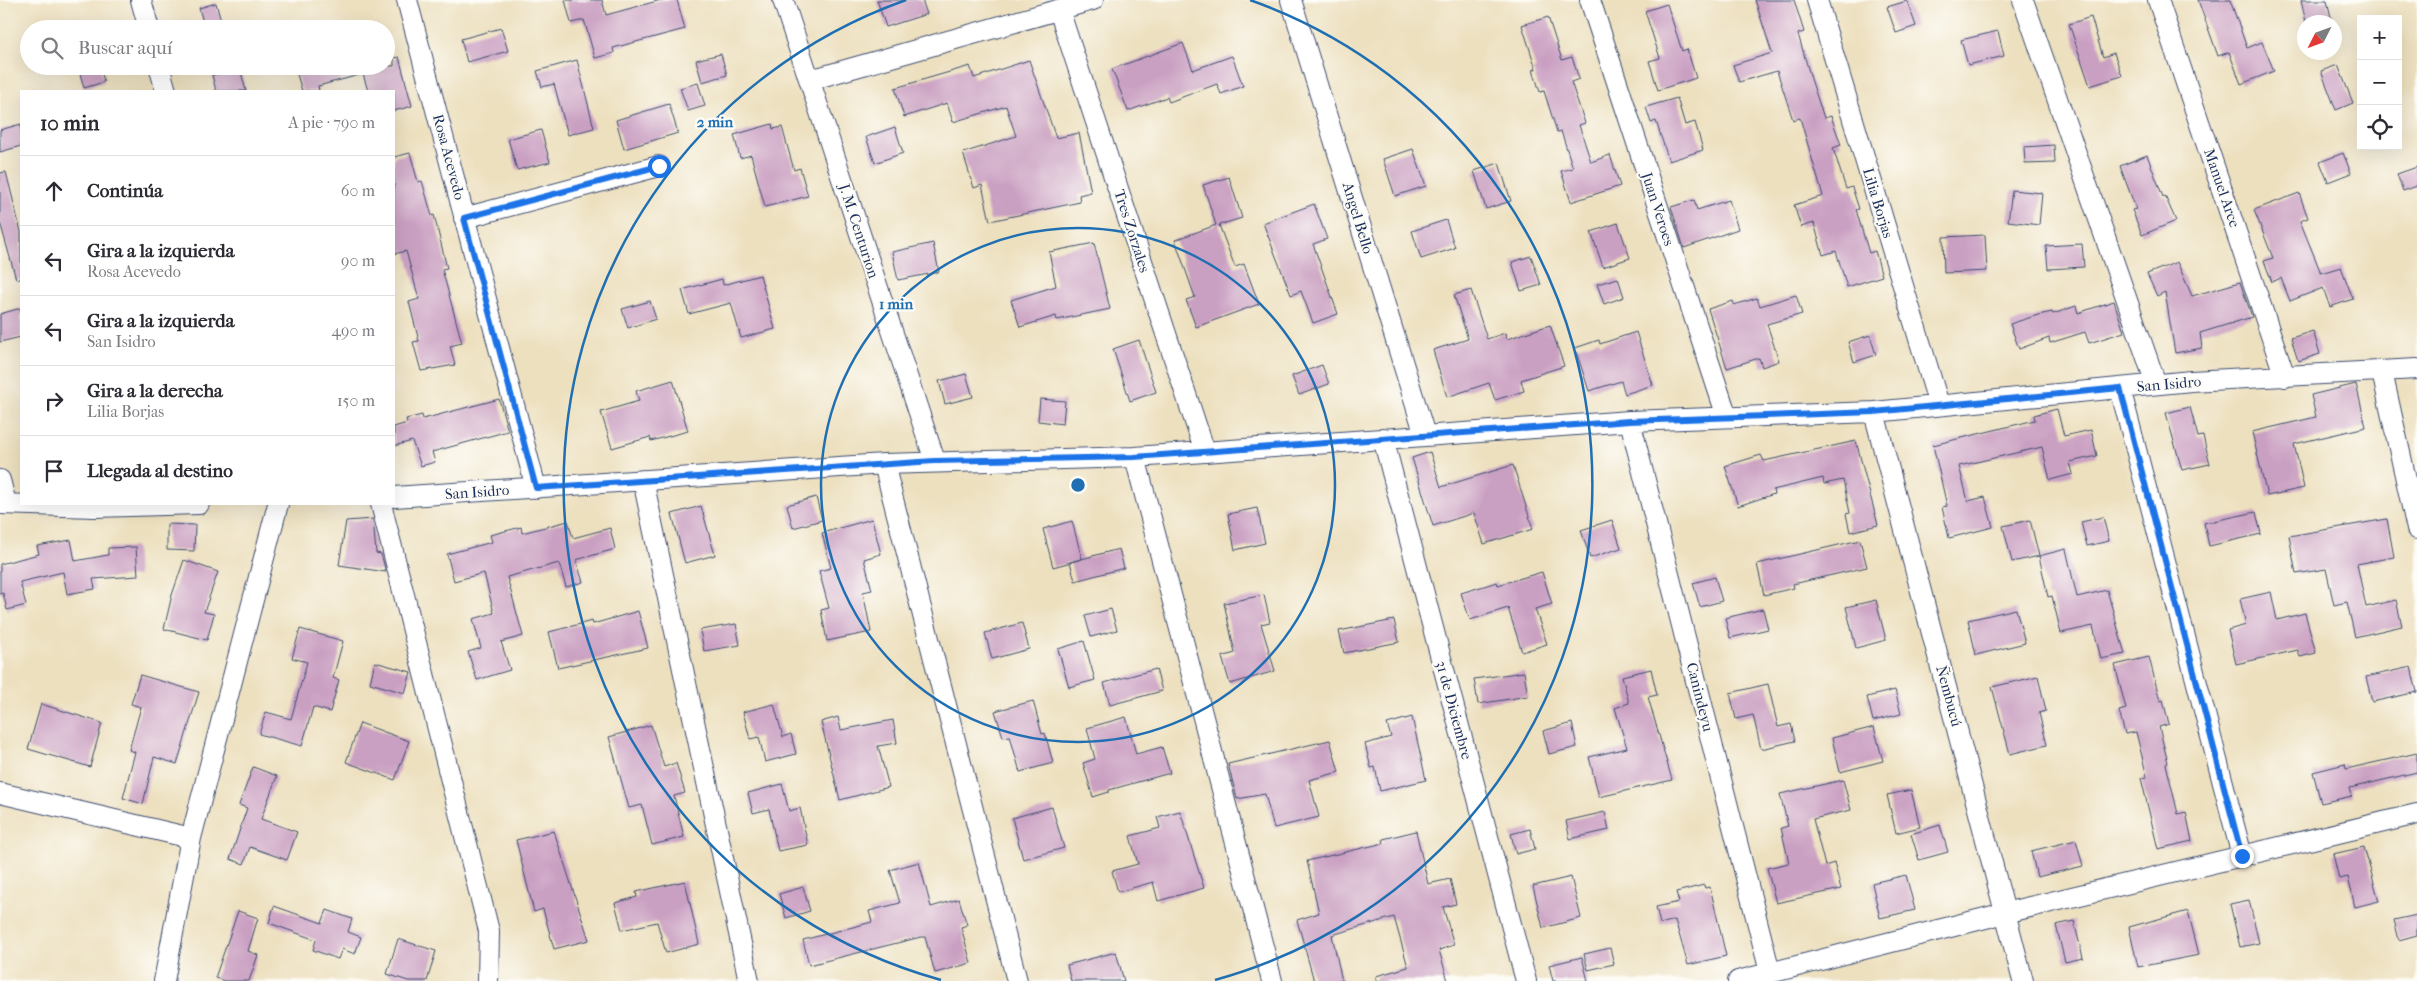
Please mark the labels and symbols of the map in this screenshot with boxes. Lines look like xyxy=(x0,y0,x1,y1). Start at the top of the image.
north arrow xyxy=(2297,15,2342,60)
street label: Rosa Acevedo xyxy=(429,112,469,202)
text: 2 min xyxy=(697,113,734,131)
street label: Manuel Arce xyxy=(2200,146,2244,230)
route start xyxy=(648,155,671,178)
street label: Lilia Borjas xyxy=(1859,166,1897,241)
street label: Juan Veroes xyxy=(1637,169,1678,248)
street label: Angel Bello xyxy=(1338,179,1378,256)
street label: J. M. Centurion xyxy=(835,181,883,281)
street label: Tres Zorzales xyxy=(1110,187,1154,275)
text: 1 min xyxy=(879,295,913,313)
street label: San Isidro xyxy=(2136,372,2202,396)
centre of rings xyxy=(1069,476,1087,494)
street label: San Isidro xyxy=(444,481,510,503)
street label: 31 de Diciembre xyxy=(1432,659,1476,762)
street label: Canindeyu xyxy=(1683,661,1717,734)
street label: Ñembucú xyxy=(1932,664,1966,729)
route end xyxy=(2231,845,2254,868)

